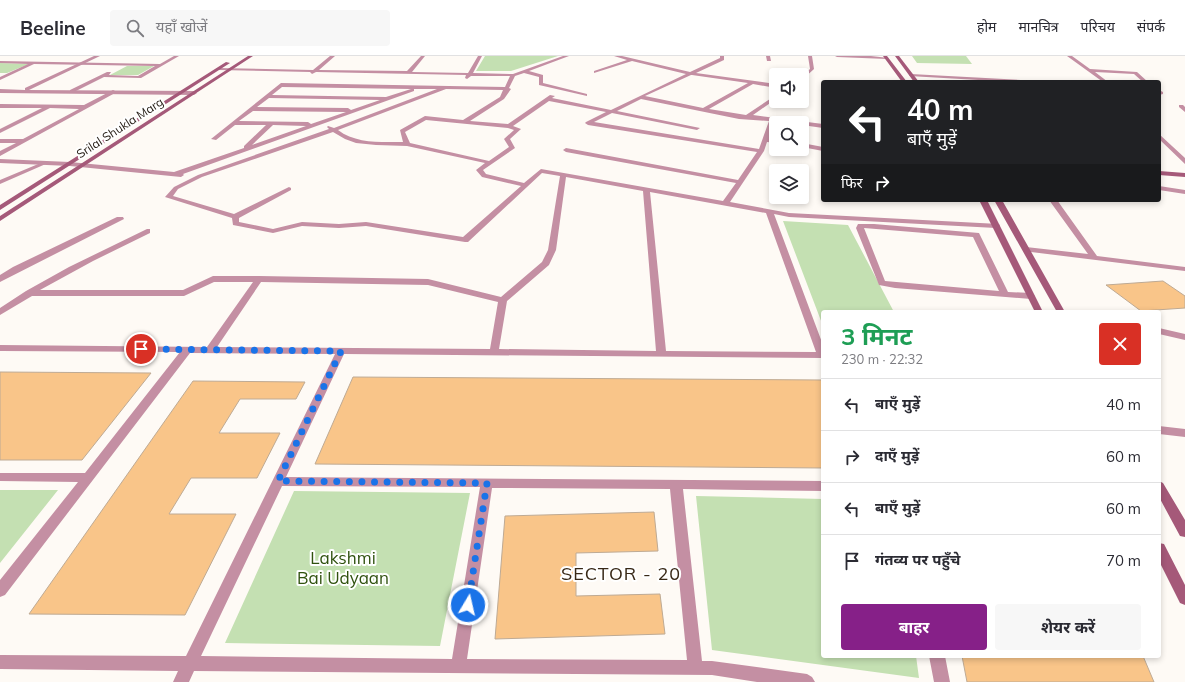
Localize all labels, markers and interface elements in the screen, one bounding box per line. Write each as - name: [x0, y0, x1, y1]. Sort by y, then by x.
- search box: [110, 10, 390, 46]
- text: Beeline: [20, 16, 86, 40]
- icon: search: [124, 17, 146, 39]
- text: यहाँ खोजें: [156, 17, 208, 36]
- text: होम: [977, 18, 996, 36]
- text: मानचित्र: [1018, 18, 1059, 36]
- text: परिचय: [1081, 18, 1115, 36]
- text: संपर्क: [1137, 18, 1165, 36]
- map controls: [769, 68, 809, 204]
- button: sound: [769, 68, 809, 108]
- text: 40 m: [907, 92, 973, 127]
- street label: Srilal Shukla Marg: [73, 94, 166, 161]
- icon: left: [841, 96, 893, 148]
- button: search: [769, 116, 809, 156]
- text: बाएँ मुड़ें: [907, 127, 957, 150]
- button: layers: [769, 164, 809, 204]
- icon: right: [871, 172, 893, 194]
- text: फिर: [841, 173, 863, 192]
- text: 3 मिनट: [841, 321, 912, 351]
- button: close: [1099, 323, 1141, 365]
- pin: [124, 332, 158, 366]
- icon: arrive: [130, 338, 152, 360]
- text: 230 m · 22:32: [841, 351, 923, 367]
- icon: left: [841, 394, 863, 416]
- text: बाएँ मुड़ें: [875, 394, 920, 413]
- text: 40 m: [1106, 395, 1141, 414]
- icon: right: [841, 446, 863, 468]
- text: दाएँ मुड़ें: [875, 446, 919, 465]
- text: 60 m: [1106, 447, 1141, 466]
- icon: left: [841, 498, 863, 520]
- text: बाएँ मुड़ें: [875, 498, 920, 517]
- text: 60 m: [1106, 499, 1141, 518]
- park label: Lakshmi Bai Udyaan: [297, 547, 389, 589]
- icon: arrive: [841, 550, 863, 572]
- text: गंतव्य पर पहुँचे: [875, 550, 960, 569]
- text: 70 m: [1106, 551, 1141, 570]
- district label: SECTOR - 20: [561, 562, 681, 585]
- position arrow: [447, 584, 489, 626]
- button: बाहर: [841, 604, 987, 650]
- button: शेयर करें: [995, 604, 1141, 650]

